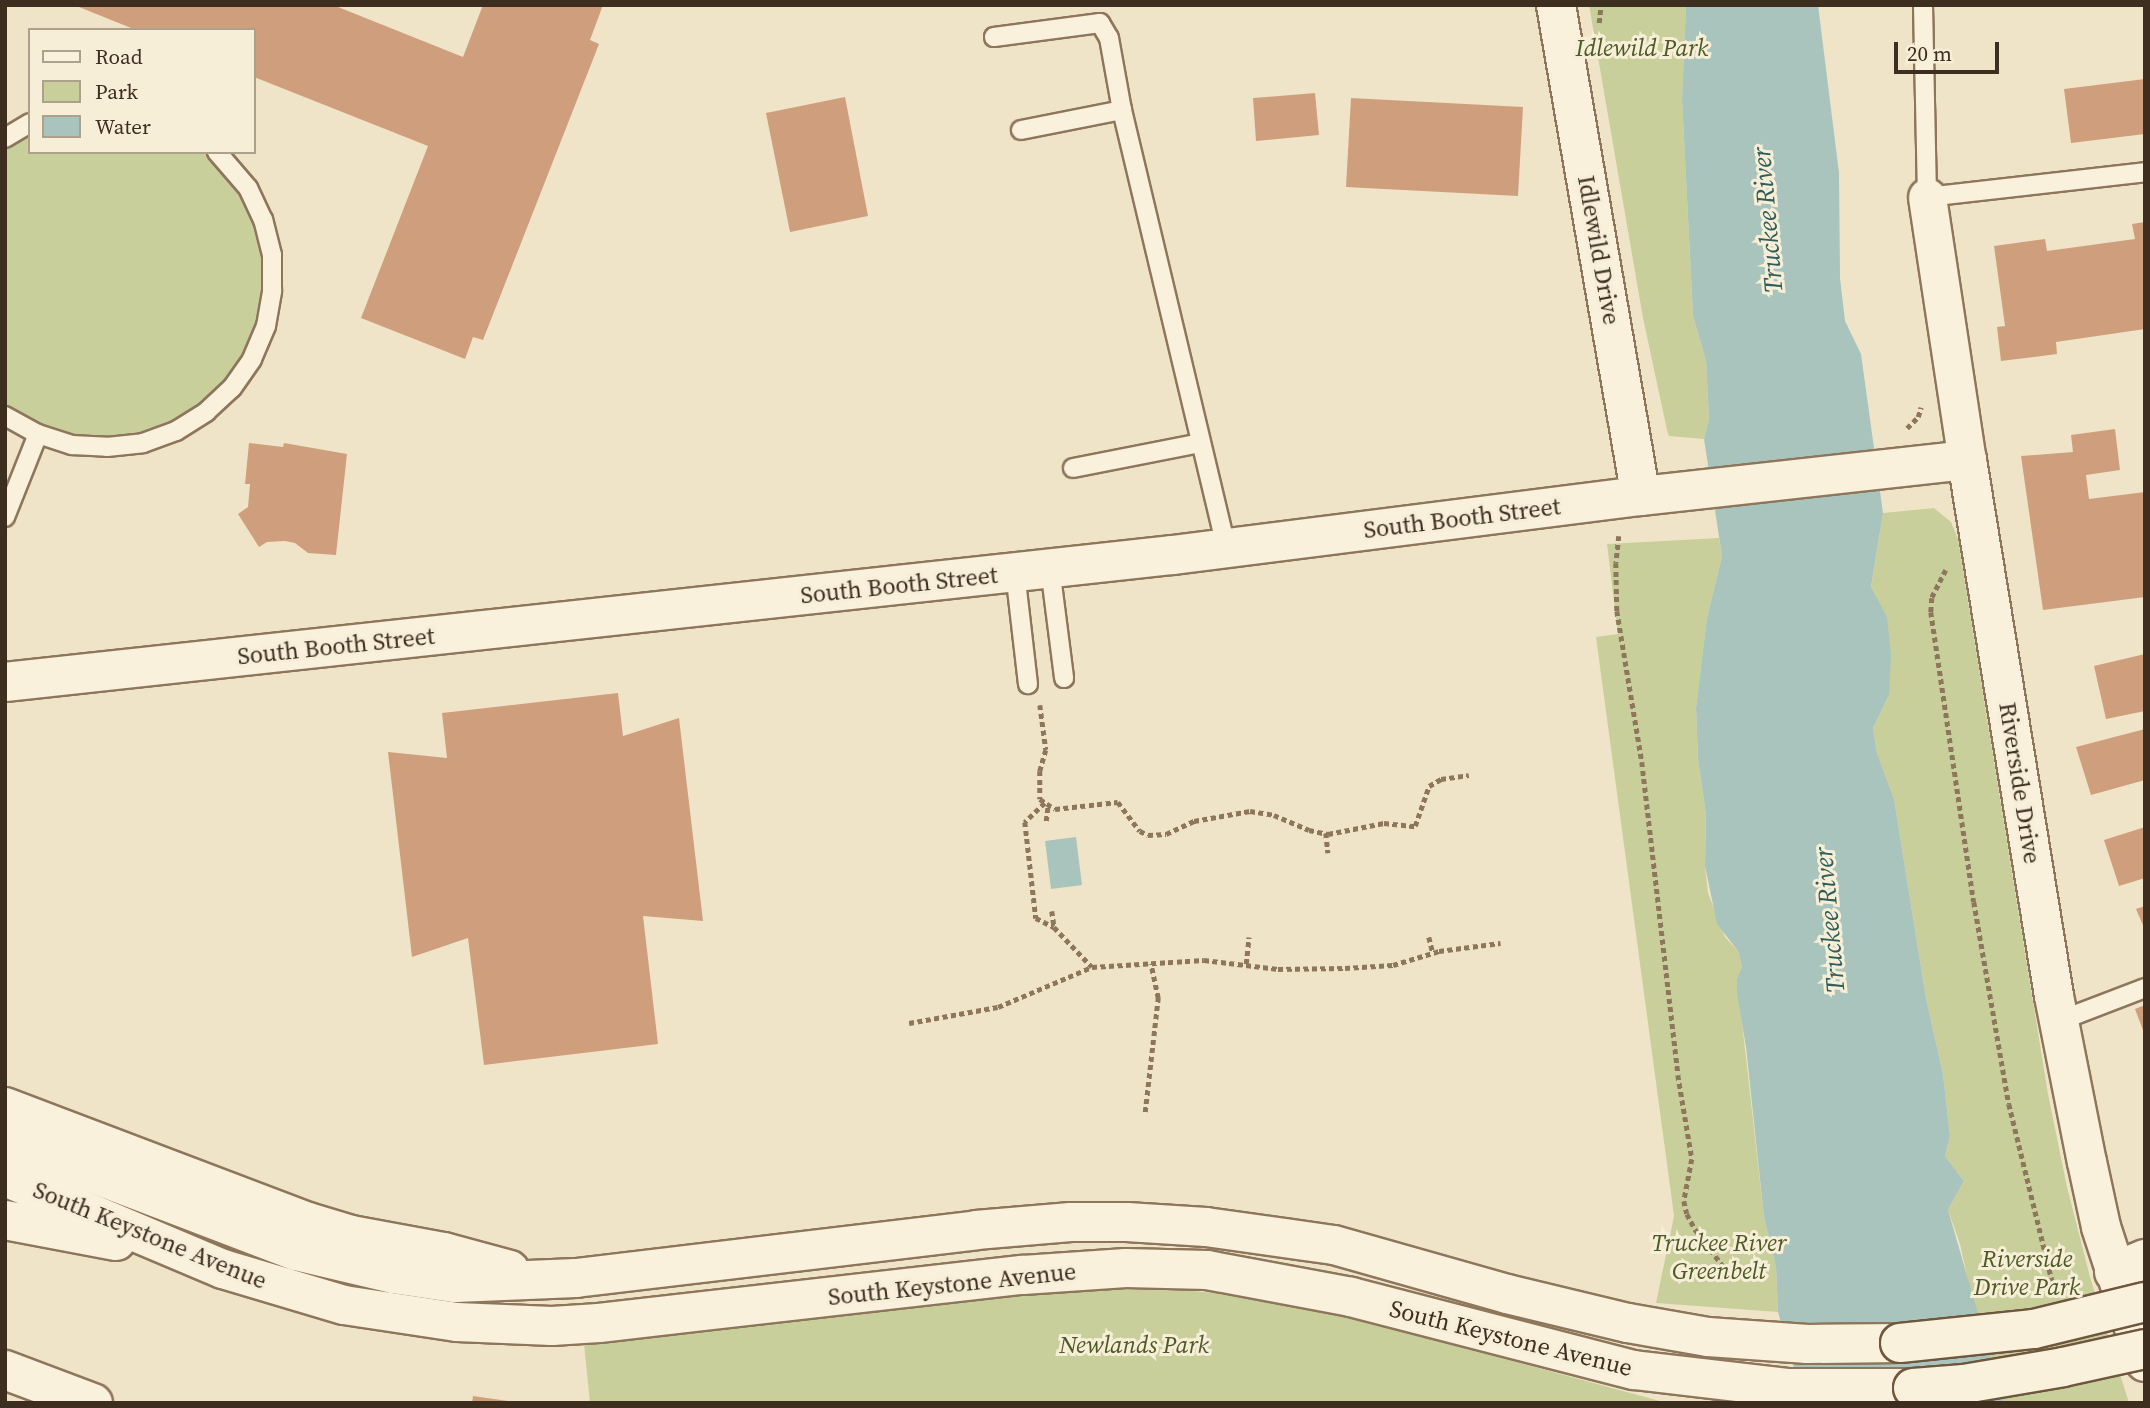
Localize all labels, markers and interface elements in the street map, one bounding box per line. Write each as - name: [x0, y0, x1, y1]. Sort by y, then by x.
- legend: [28, 28, 256, 154]
- scale bar: [1898, 28, 2003, 72]
- park label: Idlewild Park: [1576, 34, 1708, 62]
- text: 20 m: [1907, 39, 1952, 68]
- text: Road: [95, 42, 143, 71]
- text: Park: [95, 77, 138, 106]
- text: Water: [95, 112, 151, 141]
- water label: Truckee River: [1746, 146, 1790, 294]
- street label: Idlewild Drive: [1572, 173, 1626, 327]
- street label: South Booth Street: [1362, 492, 1562, 544]
- street label: South Booth Street: [799, 560, 999, 610]
- street label: South Booth Street: [236, 621, 436, 671]
- street label: Riverside Drive: [1993, 700, 2047, 866]
- water label: Truckee River: [1808, 846, 1852, 994]
- street label: South Keystone Avenue: [29, 1175, 271, 1295]
- park label: Truckee River Greenbelt: [1652, 1229, 1786, 1285]
- park label: Riverside Drive Park: [1974, 1245, 2080, 1301]
- street label: South Keystone Avenue: [827, 1257, 1077, 1311]
- street label: South Keystone Avenue: [1387, 1294, 1635, 1382]
- park label: Newlands Park: [1059, 1331, 1209, 1359]

